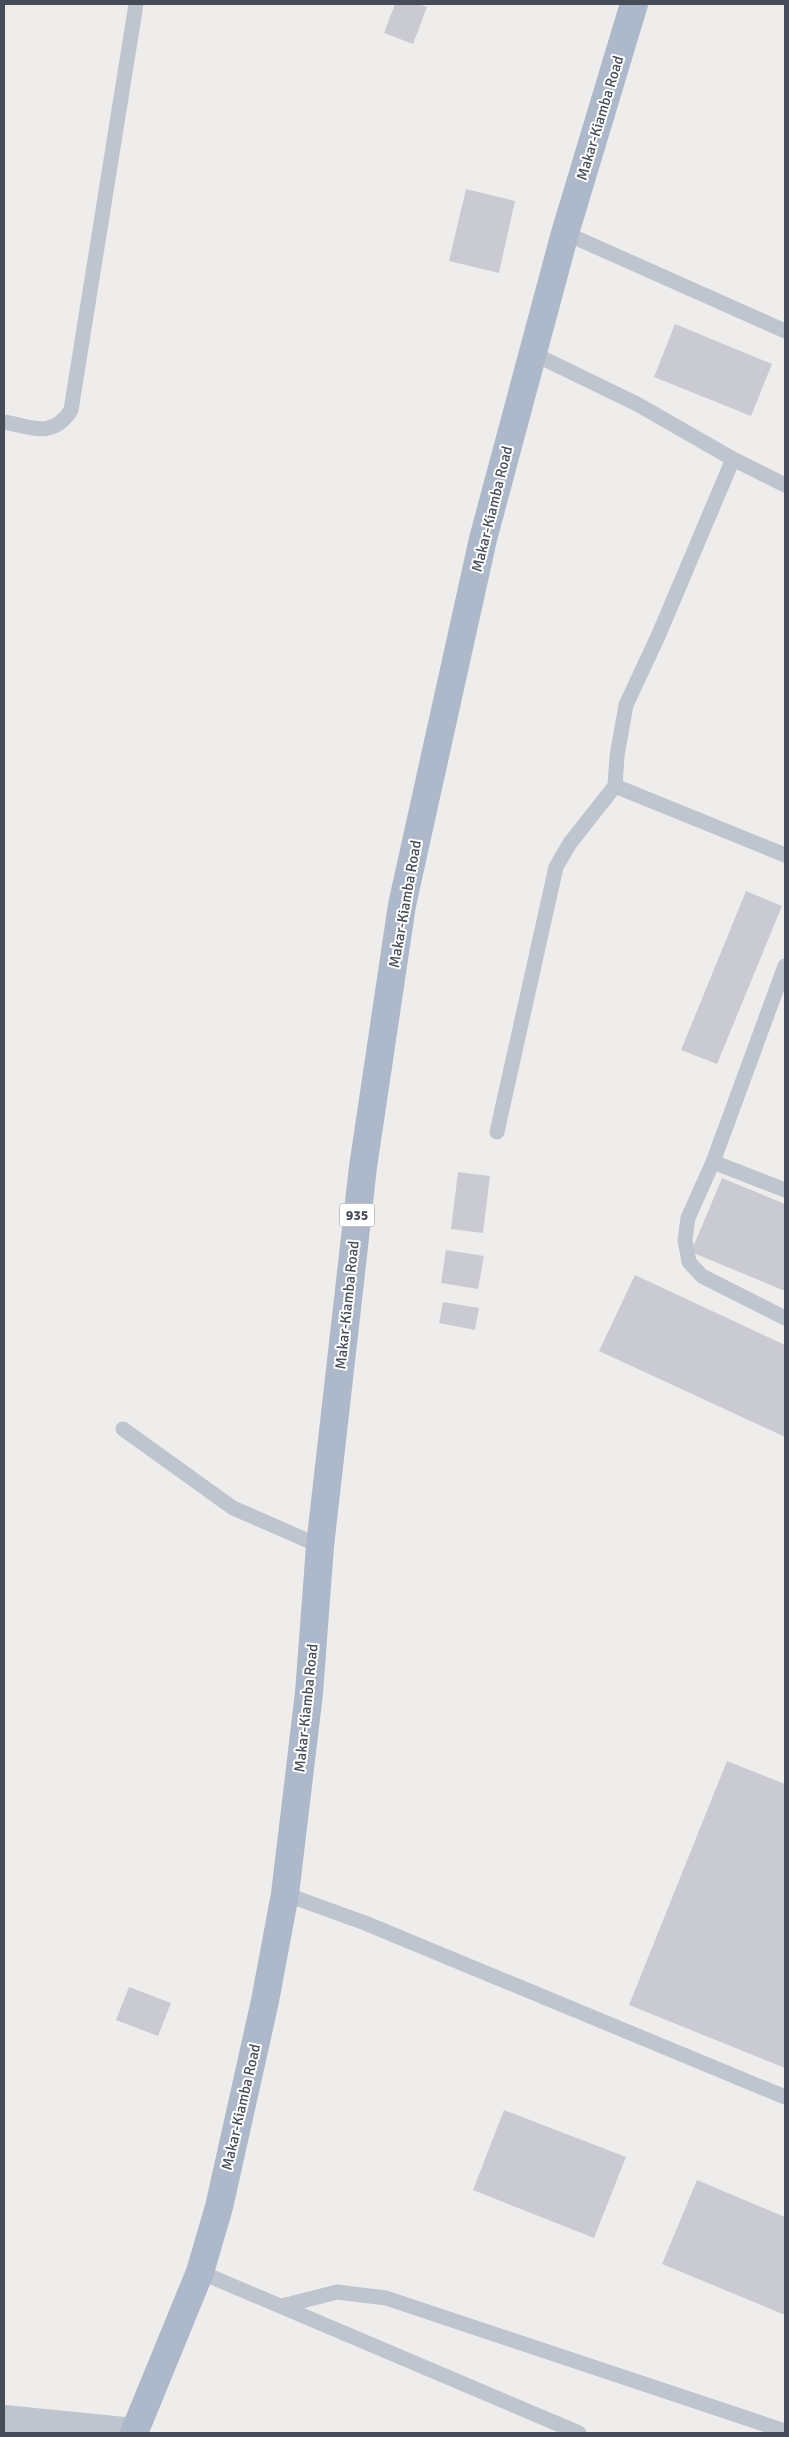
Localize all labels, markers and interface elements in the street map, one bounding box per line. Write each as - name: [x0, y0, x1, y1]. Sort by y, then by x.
- street label: Makar-Kiamba Road: [573, 54, 627, 182]
- street label: Makar-Kiamba Road: [468, 444, 516, 574]
- street label: Makar-Kiamba Road: [385, 839, 425, 969]
- road number: 935: [340, 1204, 374, 1226]
- street label: Makar-Kiamba Road: [331, 1240, 363, 1370]
- street label: Makar-Kiamba Road: [290, 1643, 322, 1773]
- street label: Makar-Kiamba Road: [218, 2042, 264, 2172]

